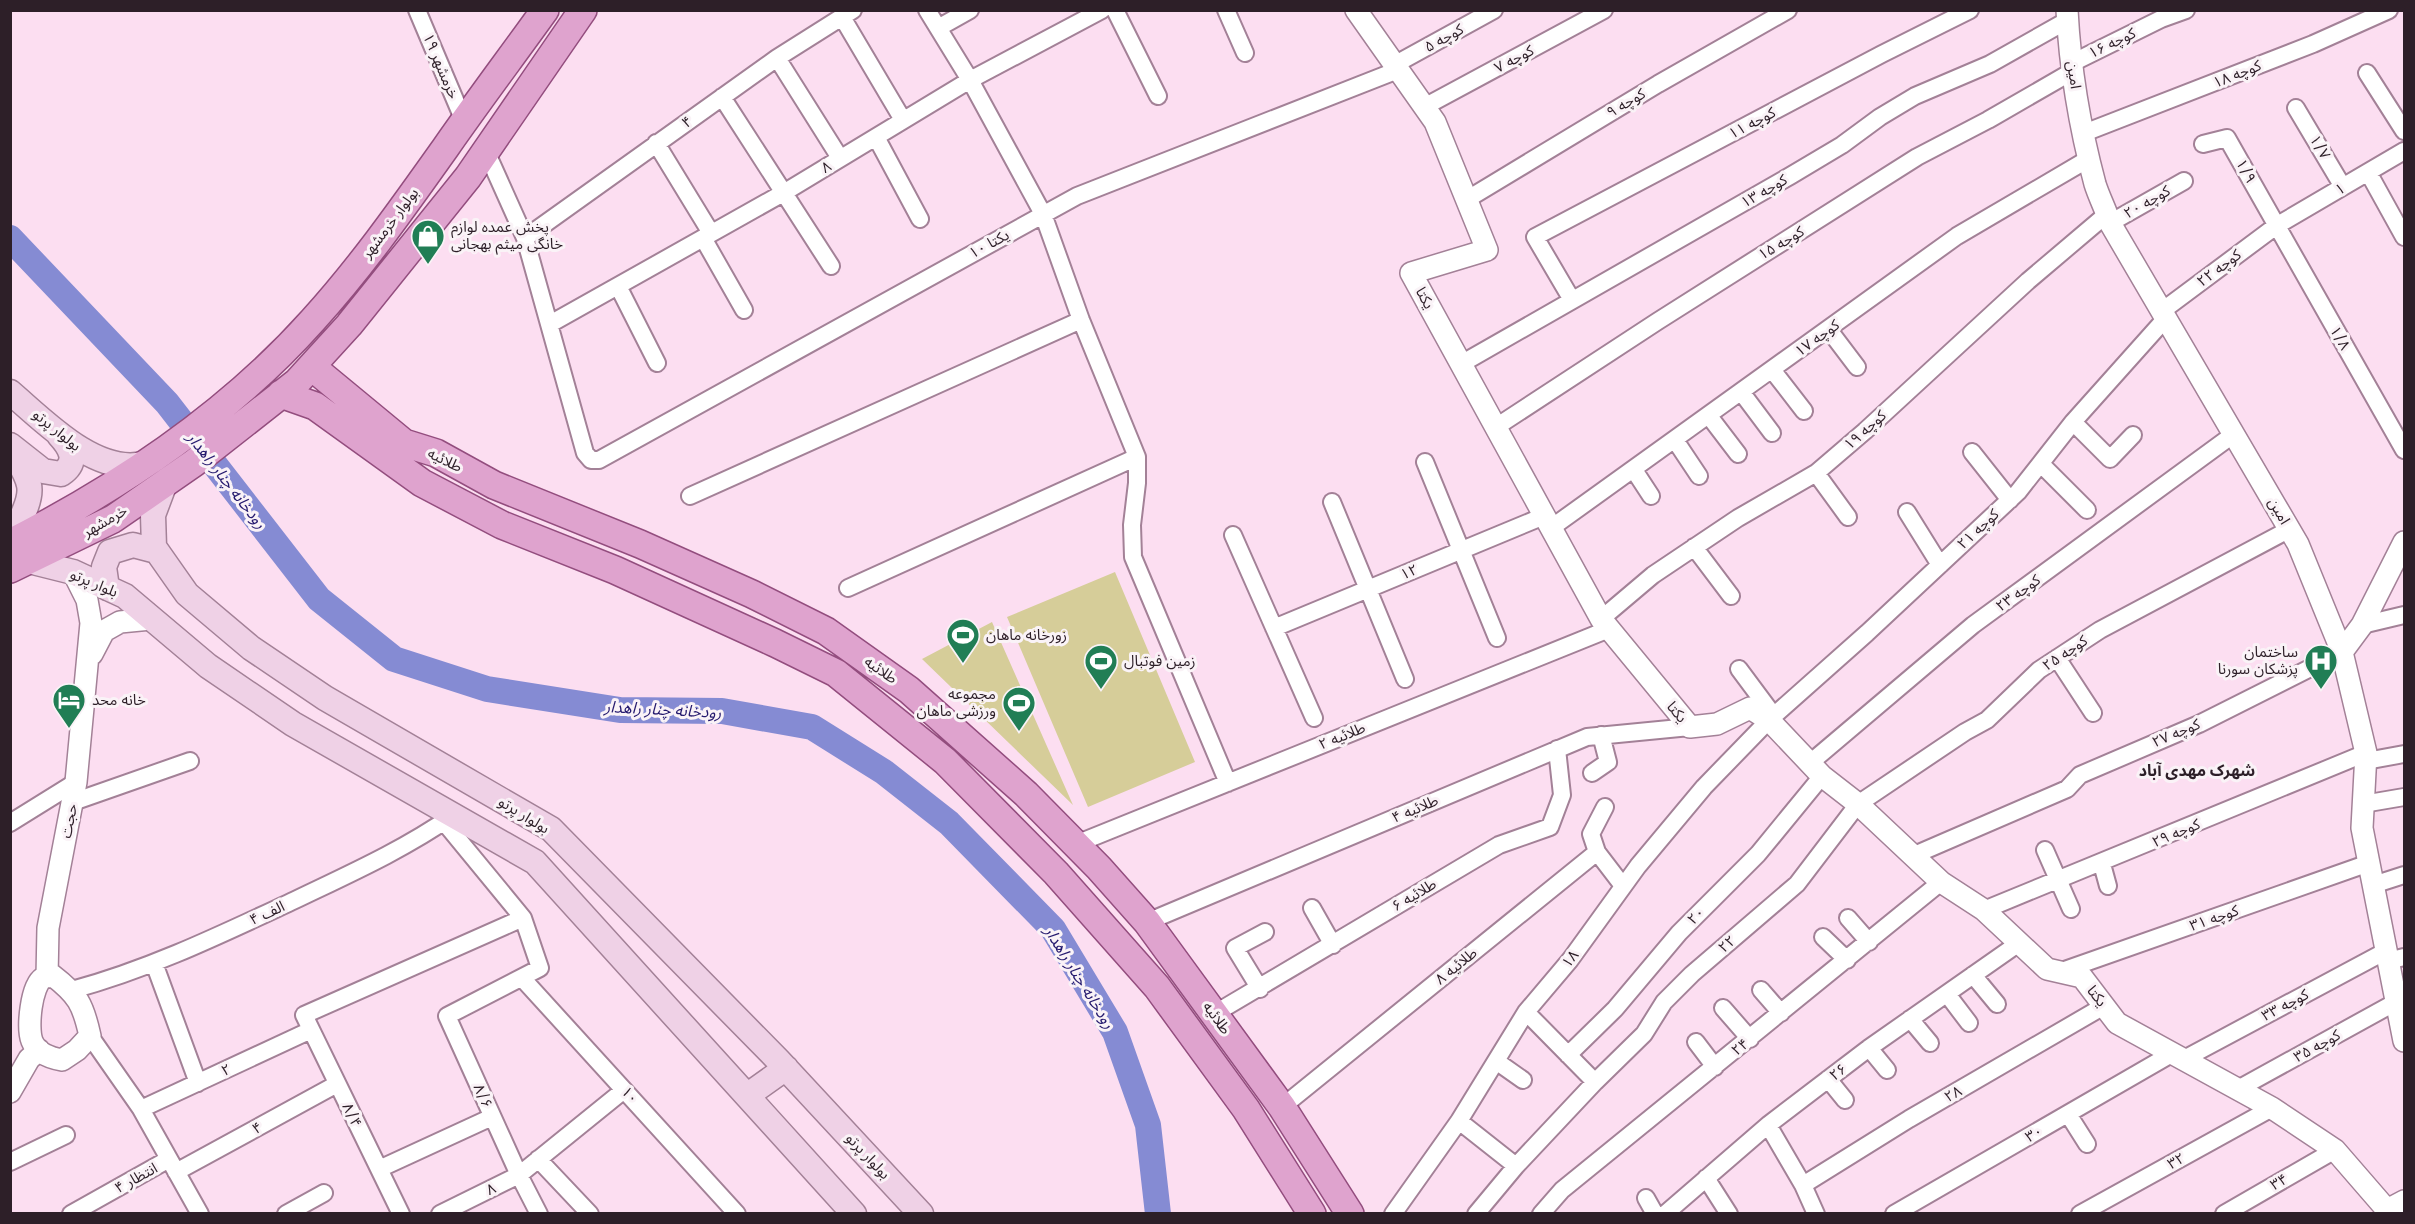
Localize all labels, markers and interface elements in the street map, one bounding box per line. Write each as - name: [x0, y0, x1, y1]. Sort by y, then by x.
- street label: کوچه ۵: [1421, 20, 1468, 57]
- street label: کوچه ۱۶: [2085, 23, 2140, 63]
- street label: ۱۹ خرمشهر: [419, 30, 463, 102]
- street label: کوچه ۷: [1491, 41, 1538, 78]
- street label: کوچه ۱۸: [2210, 56, 2265, 93]
- street label: امین: [2063, 60, 2085, 90]
- street label: کوچه ۹: [1603, 84, 1650, 122]
- street label: کوچه ۱۱: [1725, 103, 1780, 144]
- street label: ۴: [678, 112, 696, 132]
- street label: ۱/۷: [2306, 132, 2334, 163]
- street label: ۱/۹: [2232, 156, 2260, 186]
- street label: ۸: [818, 157, 835, 177]
- street label: کوچه ۱۳: [1738, 170, 1792, 212]
- street label: ۱: [2332, 179, 2348, 199]
- street label: کوچه ۲۰: [2121, 181, 2175, 223]
- street label: بولوار خرمشهر: [357, 184, 422, 263]
- shop icon: پخش عمده لوازم خانگی میثم بهجانی: [410, 218, 446, 265]
- place label: پخش عمده لوازم خانگی میثم بهجانی: [451, 218, 563, 255]
- street label: کوچه ۱۵: [1755, 222, 1809, 265]
- street label: ۱۰ یکتا: [966, 226, 1012, 262]
- street label: کوچه ۲۲: [2193, 245, 2246, 291]
- street label: یکتا: [1412, 284, 1438, 312]
- street label: کوچه ۱۷: [1791, 315, 1844, 361]
- street label: ۱/۸: [2326, 323, 2354, 354]
- street label: بولوار پرتو: [29, 405, 85, 456]
- street label: کوچه ۱۹: [1840, 406, 1891, 454]
- water label: رودخانه چنار راهدار: [181, 427, 270, 533]
- street label: طلائیه: [425, 444, 465, 476]
- street label: امین: [2264, 494, 2294, 528]
- street label: خرمشهر: [79, 501, 131, 541]
- street label: کوچه ۲۱: [1953, 505, 2004, 554]
- street label: ۱۲: [1398, 560, 1420, 584]
- street label: بلوار پرتو: [67, 565, 121, 602]
- street label: کوچه ۲۳: [1992, 570, 2045, 616]
- sports icon: زورخانه ماهان: [945, 617, 981, 664]
- place label: زورخانه ماهان: [986, 626, 1067, 644]
- street label: کوچه ۲۵: [2039, 631, 2092, 675]
- sports icon: زمین فوتبال: [1083, 643, 1119, 690]
- place label: ساختمان پزشکان سورنا: [2218, 643, 2298, 679]
- hospital icon: ساختمان پزشکان سورنا: [2303, 643, 2339, 690]
- street label: طلائیه: [861, 652, 901, 688]
- place label: زمین فوتبال: [1124, 652, 1196, 670]
- hotel icon: خانه محد: [51, 682, 87, 729]
- place label: مجموعه ورزشی ماهان: [916, 685, 996, 720]
- sports icon: مجموعه ورزشی ماهان: [1001, 685, 1037, 732]
- place label: خانه محد: [92, 691, 146, 709]
- water label: رودخانه چنار راهدار: [602, 697, 722, 723]
- street label: یکتا: [1663, 698, 1691, 726]
- street label: کوچه ۲۷: [2149, 715, 2204, 752]
- street label: طلائیه ۲: [1316, 719, 1368, 753]
- district label: شهرک مهدی آباد: [2139, 761, 2255, 780]
- street label: طلائیه ۴: [1389, 791, 1441, 827]
- street label: بولوار پرتو: [495, 792, 553, 839]
- street label: حجت: [57, 802, 81, 840]
- street label: کوچه ۲۹: [2149, 815, 2204, 852]
- street label: طلائیه ۶: [1389, 875, 1439, 915]
- street label: ۴ الف: [247, 897, 287, 929]
- street label: کوچه ۳۱: [2187, 901, 2242, 936]
- street label: ۲۰: [1684, 904, 1708, 928]
- water label: رودخانه چنار راهدار: [1039, 921, 1119, 1033]
- street label: ۲۲: [1715, 932, 1739, 956]
- street label: طلائیه ۸: [1431, 944, 1481, 988]
- street label: ۱۸: [1558, 946, 1583, 971]
- street label: یکتا: [2083, 982, 2111, 1010]
- street label: کوچه ۳۳: [2258, 985, 2313, 1026]
- street label: طلائیه: [1199, 998, 1235, 1038]
- street label: کوچه ۳۵: [2291, 1025, 2345, 1067]
- street label: ۲۴: [1728, 1035, 1752, 1059]
- street label: ۲: [218, 1060, 234, 1080]
- street label: ۲۶: [1826, 1060, 1850, 1084]
- street label: ۸/۶: [470, 1081, 496, 1111]
- street label: ۲۸: [1941, 1082, 1965, 1106]
- street label: ۱۰: [618, 1083, 642, 1107]
- street label: ۸/۴: [338, 1100, 366, 1130]
- street label: ۴: [249, 1118, 265, 1138]
- street label: ۳۰: [2022, 1122, 2046, 1146]
- street label: بولوار پرتو: [841, 1129, 894, 1184]
- street label: ۳۲: [2164, 1149, 2188, 1173]
- street label: انتظار ۴: [111, 1159, 161, 1197]
- street label: ۳۴: [2267, 1170, 2291, 1194]
- street label: ۸: [483, 1179, 499, 1199]

